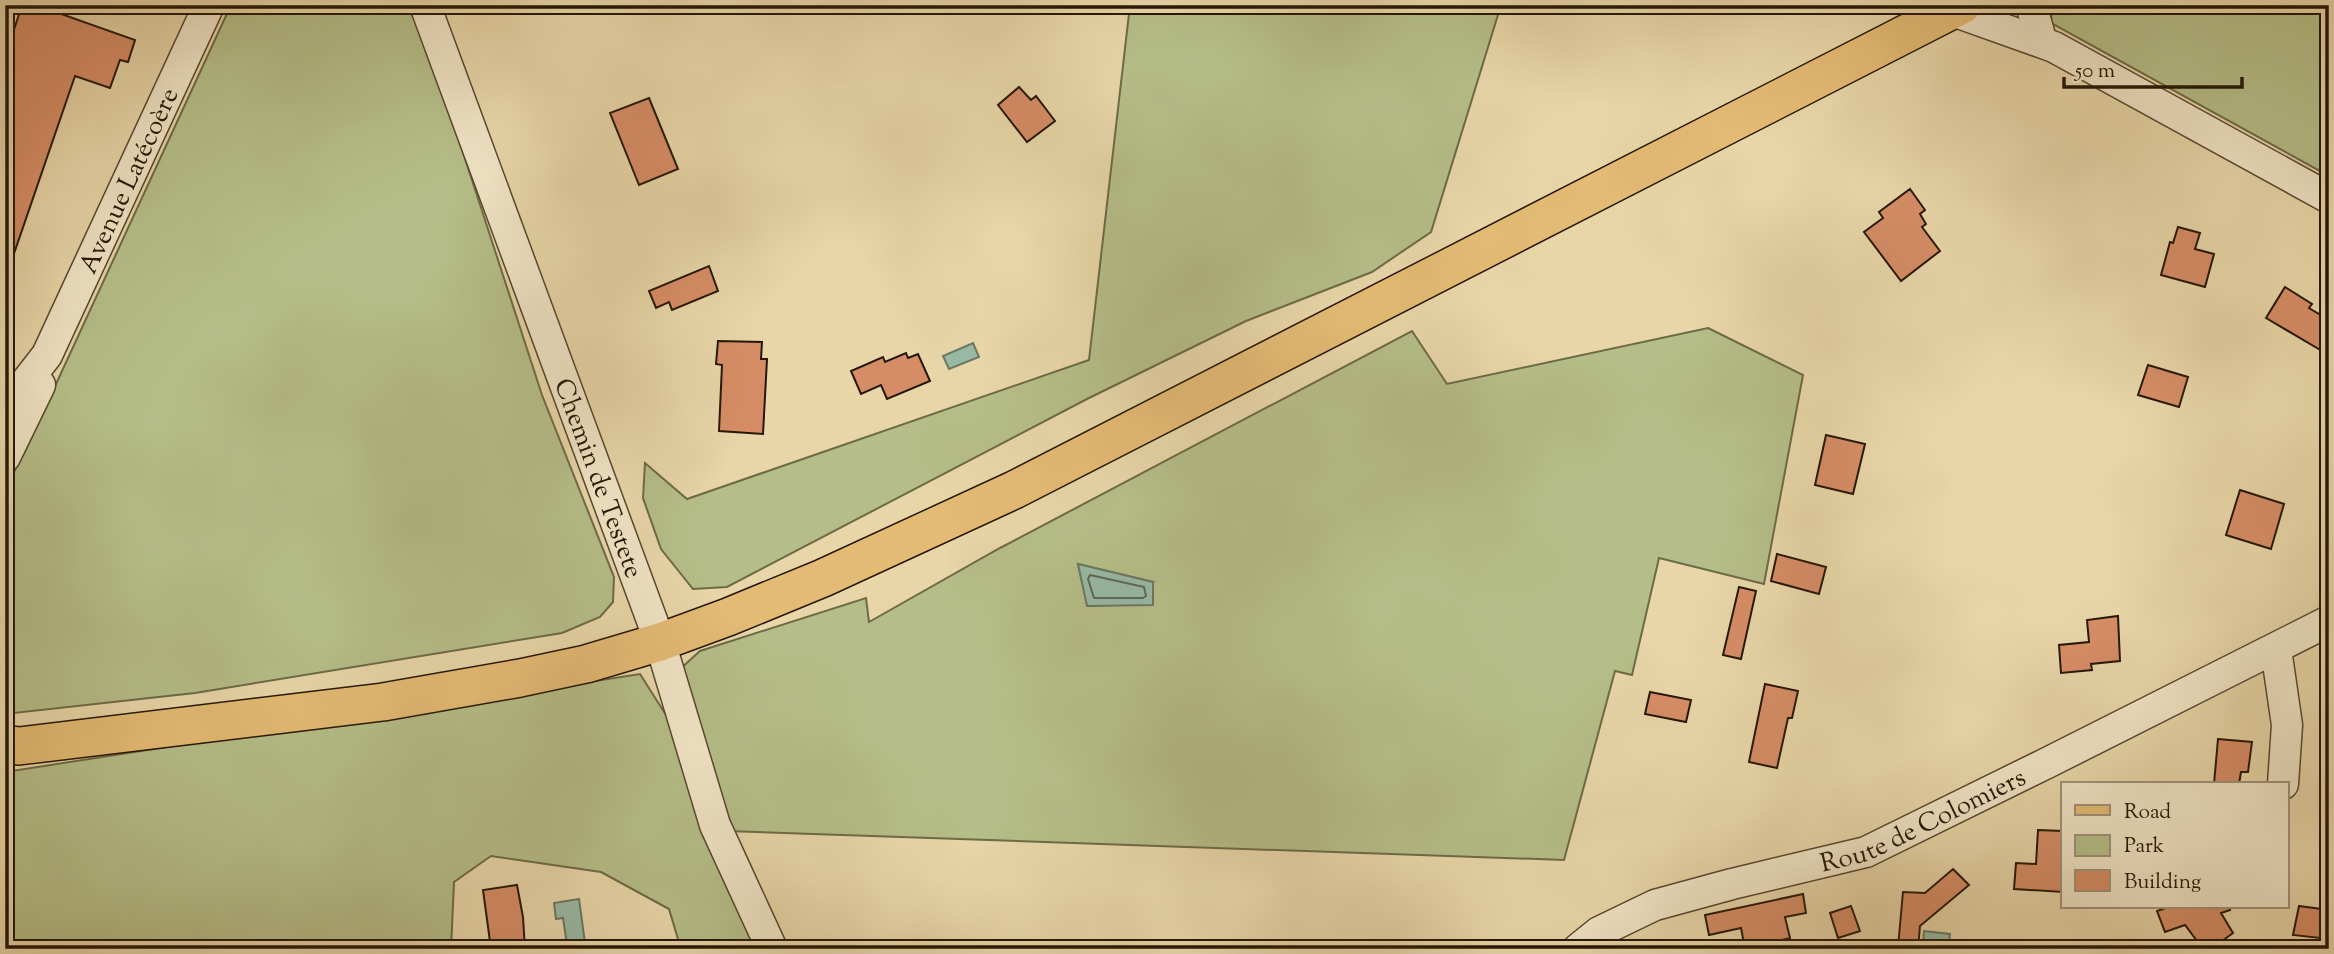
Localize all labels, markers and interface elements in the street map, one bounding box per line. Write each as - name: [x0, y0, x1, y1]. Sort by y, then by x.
- scale bar: [2064, 46, 2243, 90]
- text: 50 m: [2074, 57, 2115, 87]
- street label: Avenue Latécoère: [71, 82, 189, 280]
- street label: Chemin de Testete: [543, 374, 651, 584]
- street label: Route de Colomiers: [1817, 760, 2033, 883]
- legend: [2061, 782, 2288, 908]
- text: Road: [2124, 798, 2171, 828]
- text: Park: [2124, 832, 2165, 862]
- text: Building: [2124, 868, 2201, 898]

